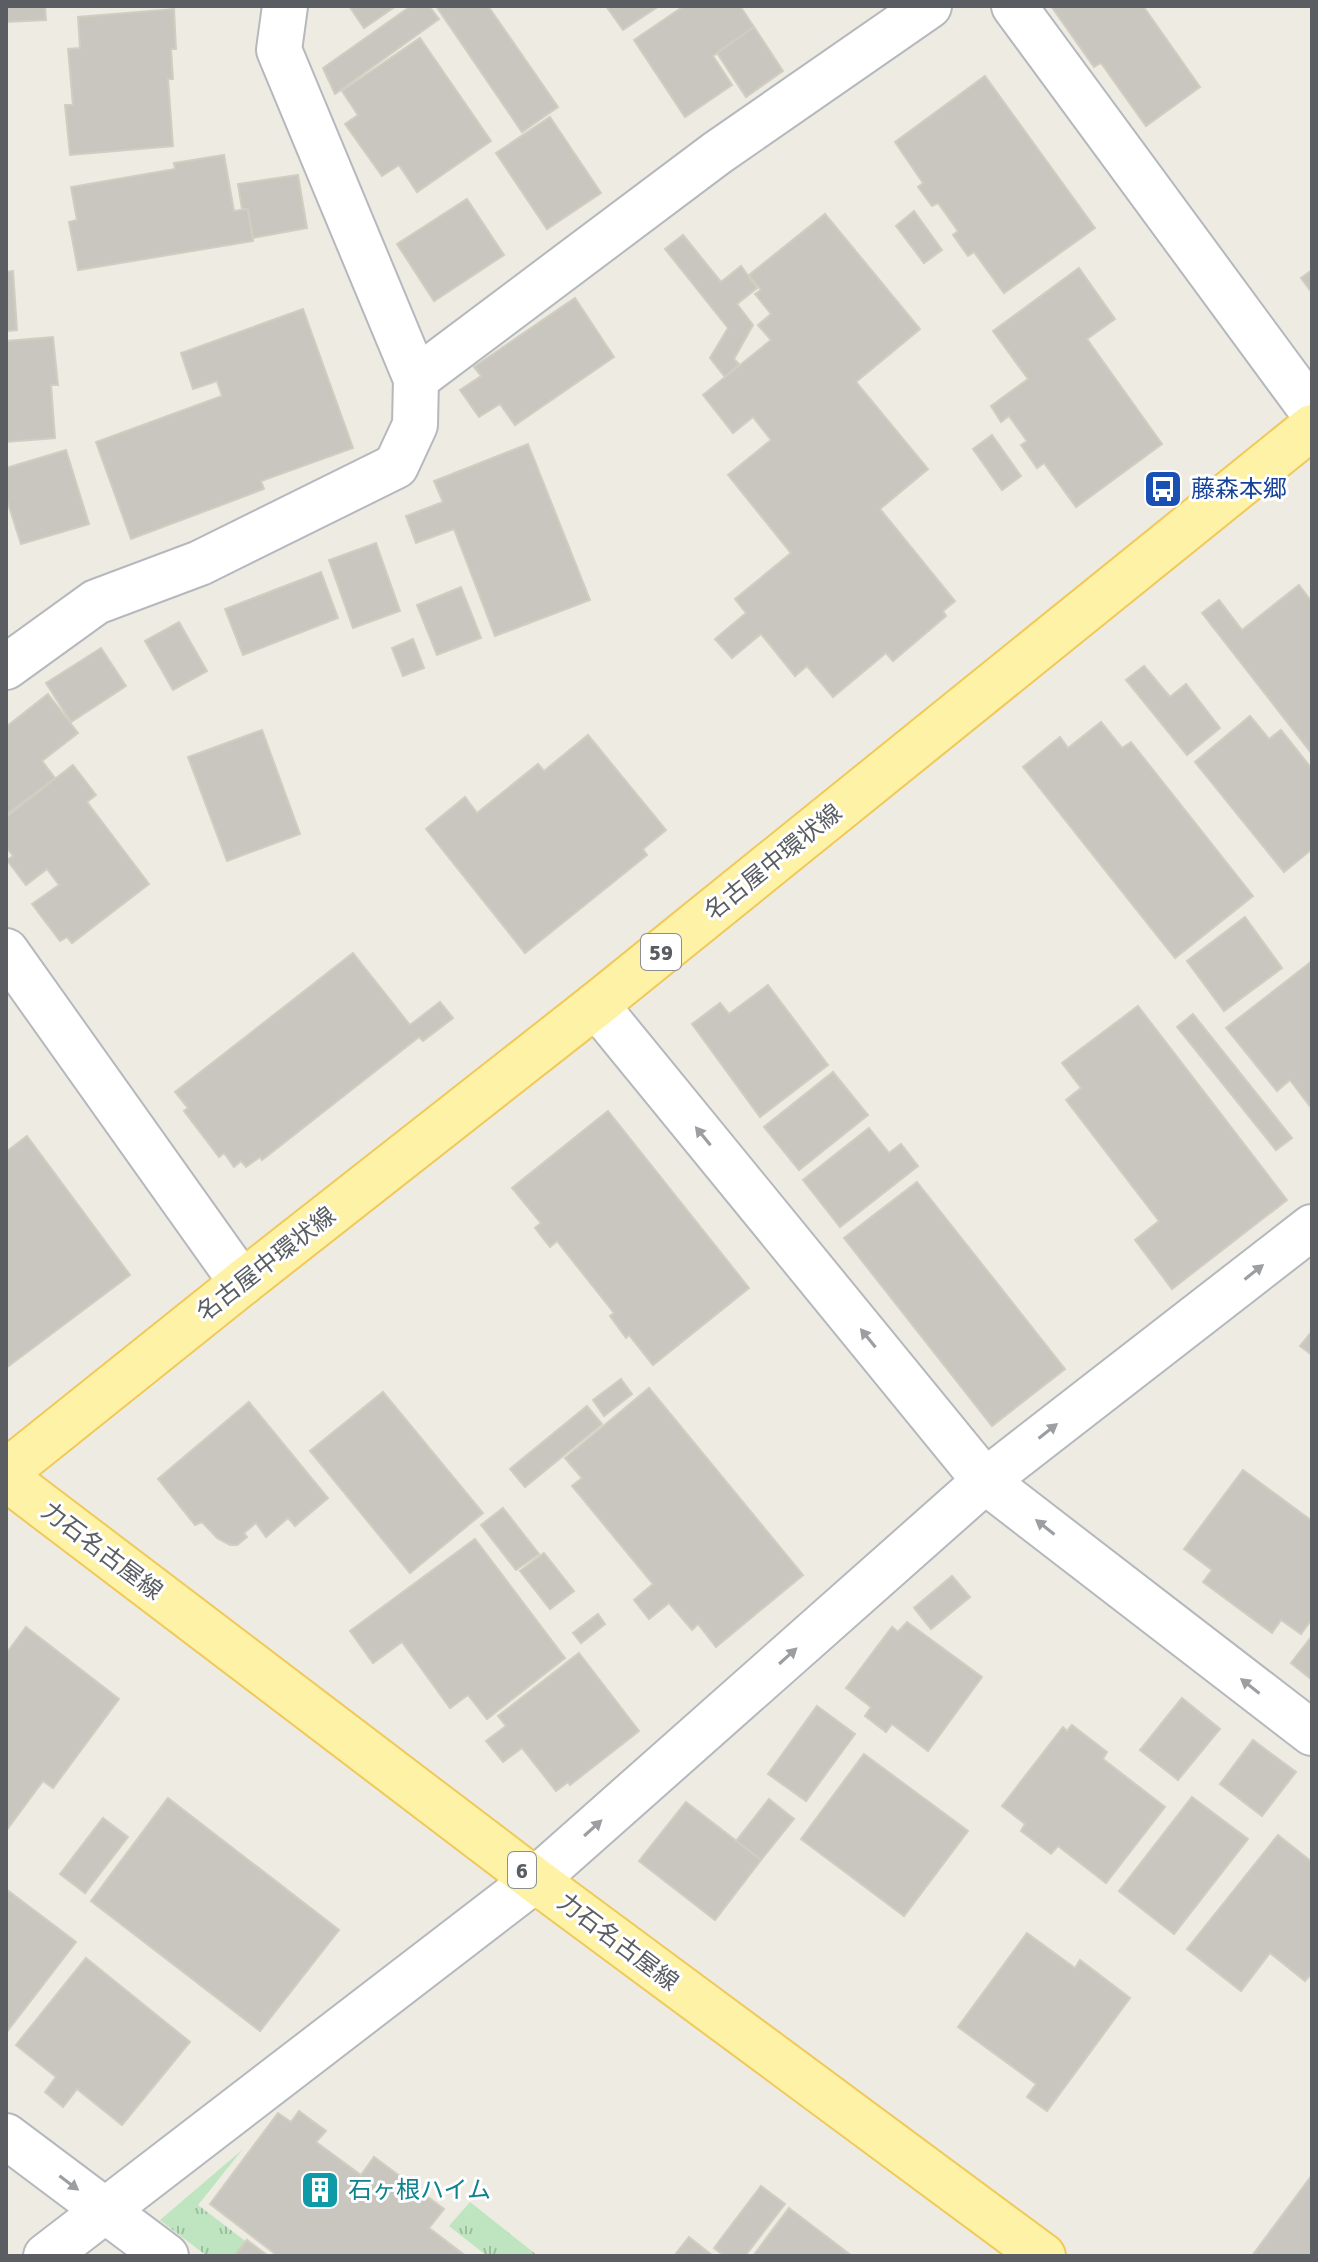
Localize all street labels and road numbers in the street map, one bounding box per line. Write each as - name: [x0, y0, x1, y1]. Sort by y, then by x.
- street label: 名古屋中環状線: [698, 797, 848, 927]
- road number: 59: [641, 934, 681, 970]
- street label: 名古屋中環状線: [191, 1200, 341, 1328]
- street label: 力石名古屋線: [35, 1496, 169, 1606]
- road number: 6: [508, 1852, 536, 1888]
- street label: 力石名古屋線: [551, 1887, 685, 1997]

